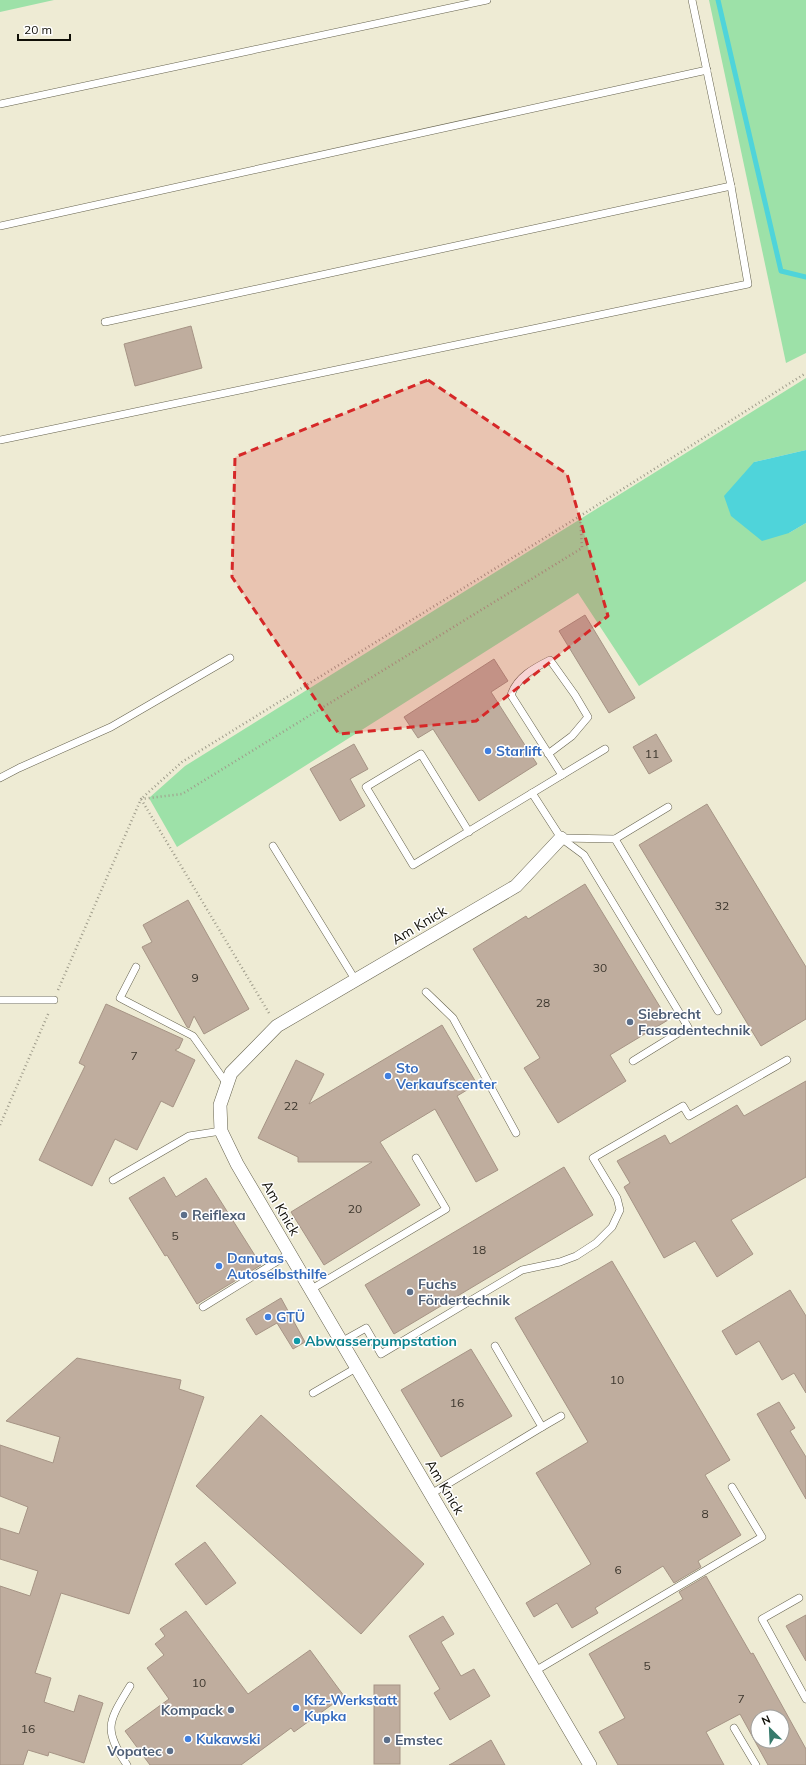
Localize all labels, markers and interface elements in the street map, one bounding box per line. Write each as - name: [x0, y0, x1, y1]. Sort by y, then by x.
- scale bar: [18, 16, 70, 42]
- text: 20 m: [24, 22, 52, 37]
- place label: Starlift: [496, 742, 543, 760]
- marker: Starlift: [483, 746, 493, 756]
- house number: 11: [645, 746, 659, 761]
- house number: 32: [715, 898, 729, 913]
- street label: Am Knick: [388, 901, 450, 948]
- house number: 30: [593, 960, 607, 975]
- house number: 9: [191, 970, 199, 985]
- house number: 28: [536, 995, 550, 1010]
- place label: Siebrecht Fassadentechnik: [638, 1005, 750, 1039]
- marker: Siebrecht Fassadentechnik: [625, 1017, 635, 1027]
- house number: 7: [130, 1048, 138, 1063]
- place label: Sto Verkaufscenter: [395, 1059, 497, 1093]
- marker: Sto Verkaufscenter: [383, 1071, 393, 1081]
- house number: 22: [284, 1098, 298, 1113]
- street label: Am Knick: [258, 1177, 304, 1240]
- house number: 20: [348, 1201, 362, 1216]
- place label: Reiflexa: [192, 1206, 246, 1224]
- marker: Reiflexa: [179, 1210, 189, 1220]
- house number: 5: [171, 1228, 179, 1243]
- house number: 18: [472, 1242, 486, 1257]
- place label: Danutas Autoselbsthilfe: [227, 1249, 327, 1283]
- marker: Danutas Autoselbsthilfe: [214, 1261, 224, 1271]
- place label: Fuchs Fördertechnik: [418, 1275, 510, 1309]
- marker: Fuchs Fördertechnik: [405, 1287, 415, 1297]
- place label: GTÜ: [276, 1308, 305, 1326]
- marker: GTÜ: [263, 1312, 273, 1322]
- place label: Abwasserpumpstation: [305, 1332, 457, 1350]
- marker: Abwasserpumpstation: [292, 1336, 302, 1346]
- house number: 10: [610, 1372, 624, 1387]
- house number: 16: [450, 1395, 464, 1410]
- street label: Am Knick: [422, 1456, 469, 1518]
- house number: 8: [701, 1506, 709, 1521]
- house number: 6: [614, 1562, 622, 1577]
- house number: 5: [643, 1658, 651, 1673]
- house number: 10: [192, 1675, 206, 1690]
- place label: Kfz-Werkstatt Kupka: [304, 1691, 398, 1725]
- house number: 7: [737, 1691, 745, 1706]
- place label: Kompack: [161, 1701, 223, 1719]
- marker: Kfz-Werkstatt Kupka: [291, 1703, 301, 1713]
- marker: Kompack: [226, 1705, 236, 1715]
- north arrow: [750, 1709, 790, 1749]
- text: N: [759, 1712, 773, 1728]
- house number: 16: [21, 1721, 35, 1736]
- place label: Kukawski: [196, 1730, 260, 1748]
- place label: Emstec: [395, 1731, 443, 1749]
- marker: Kukawski: [183, 1734, 193, 1744]
- marker: Emstec: [382, 1735, 392, 1745]
- place label: Vopatec: [106, 1742, 162, 1760]
- marker: Vopatec: [165, 1746, 175, 1756]

